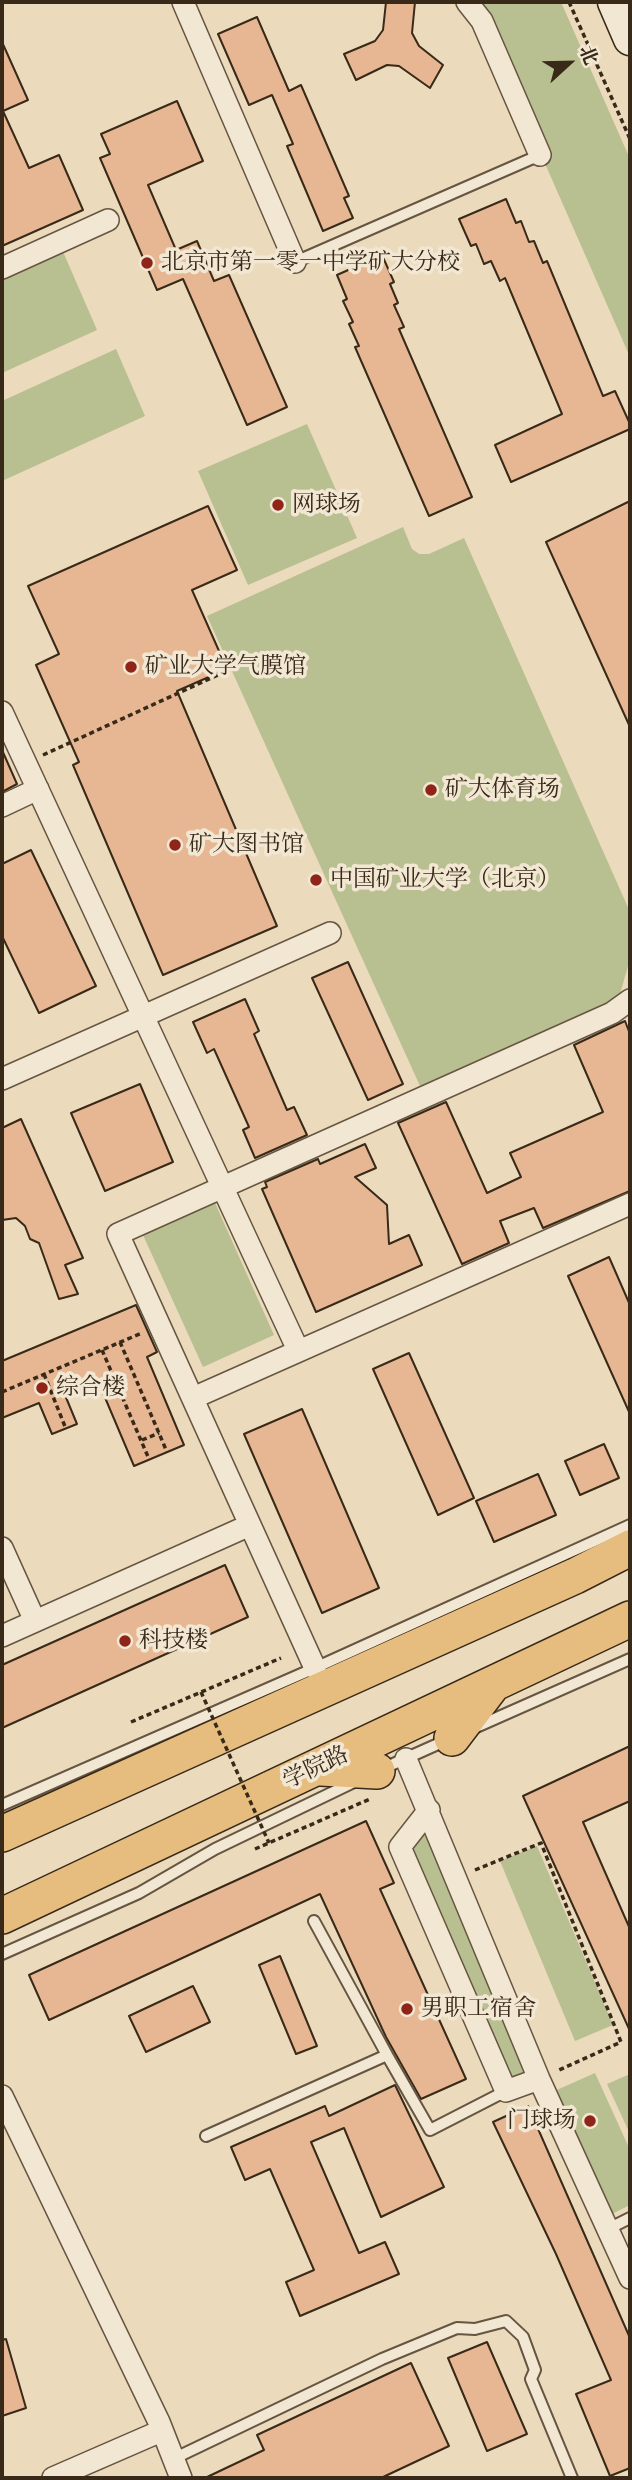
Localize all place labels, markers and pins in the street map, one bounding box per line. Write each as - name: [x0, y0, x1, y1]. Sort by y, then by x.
- place label: 北京市第一零一中学矿大分校: [161, 249, 460, 277]
- marker: 北京市第一零一中学矿大分校: [139, 255, 155, 271]
- place label: 网球场: [292, 491, 361, 519]
- marker: 网球场: [270, 497, 286, 513]
- place label: 矿业大学气膜馆: [145, 653, 306, 681]
- marker: 矿业大学气膜馆: [123, 659, 139, 675]
- place label: 矿大体育场: [445, 776, 560, 804]
- marker: 矿大体育场: [423, 782, 439, 798]
- place label: 矿大图书馆: [189, 831, 304, 859]
- marker: 矿大图书馆: [167, 837, 183, 853]
- place label: 中国矿业大学（北京）: [330, 866, 560, 894]
- marker: 中国矿业大学（北京）: [308, 872, 324, 888]
- place label: 综合楼: [56, 1374, 125, 1402]
- marker: 综合楼: [34, 1380, 50, 1396]
- place label: 科技楼: [139, 1627, 208, 1655]
- marker: 科技楼: [117, 1633, 133, 1649]
- place label: 男职工宿舍: [421, 1995, 536, 2023]
- marker: 男职工宿舍: [399, 2001, 415, 2017]
- place label: 门球场: [507, 2107, 576, 2135]
- marker: 门球场: [582, 2113, 598, 2129]

